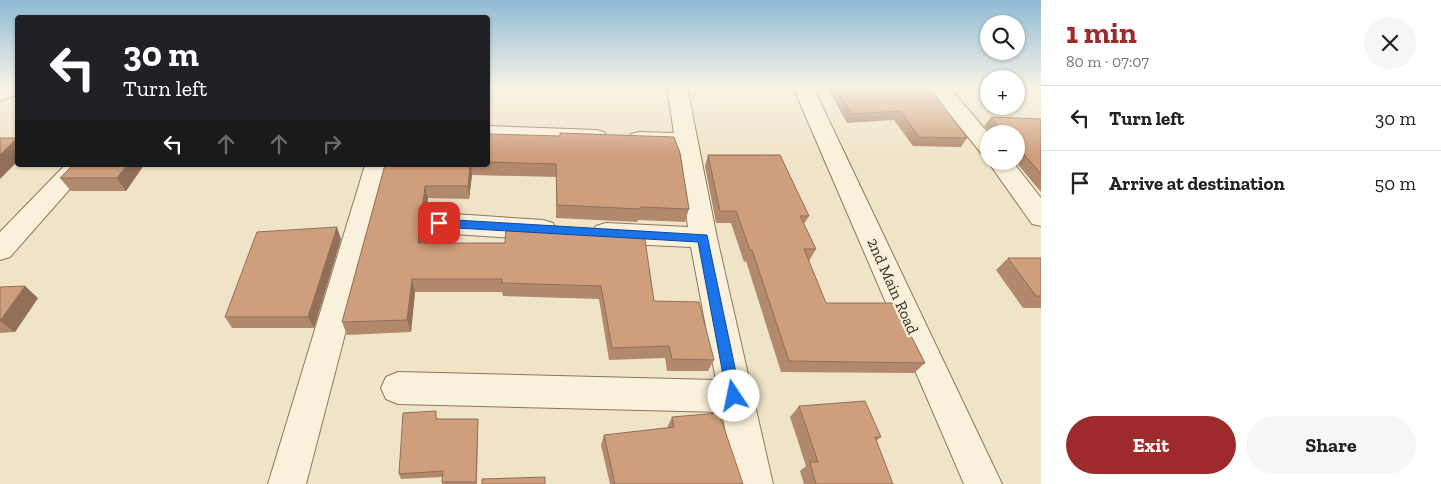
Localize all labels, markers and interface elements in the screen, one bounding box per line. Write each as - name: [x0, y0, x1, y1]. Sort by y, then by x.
- map controls: [980, 15, 1025, 170]
- button: search: [980, 15, 1025, 60]
- text: 1 min: [1066, 15, 1137, 51]
- button: close: [1364, 17, 1416, 69]
- text: 30 m: [123, 33, 199, 75]
- icon: left: [40, 35, 105, 100]
- text: 80 m · 07:07: [1066, 52, 1149, 71]
- button: +: [980, 70, 1025, 115]
- text: Turn left: [123, 75, 207, 102]
- icon: left: [1066, 104, 1094, 132]
- text: Turn left: [1109, 107, 1184, 130]
- text: 30 m: [1375, 107, 1416, 130]
- button: −: [980, 125, 1025, 170]
- icon: left: [159, 130, 187, 158]
- icon: ahead: [212, 130, 240, 158]
- icon: ahead: [265, 130, 293, 158]
- icon: right: [318, 130, 346, 158]
- icon: arrive: [1066, 169, 1094, 197]
- text: Arrive at destination: [1109, 172, 1285, 195]
- text: 50 m: [1375, 172, 1416, 195]
- pin: [418, 202, 460, 244]
- icon: arrive: [425, 209, 453, 237]
- street label: 2nd Main Road: [863, 235, 923, 337]
- position arrow: [707, 369, 759, 421]
- button: Exit: [1066, 416, 1236, 474]
- button: Share: [1246, 416, 1416, 474]

